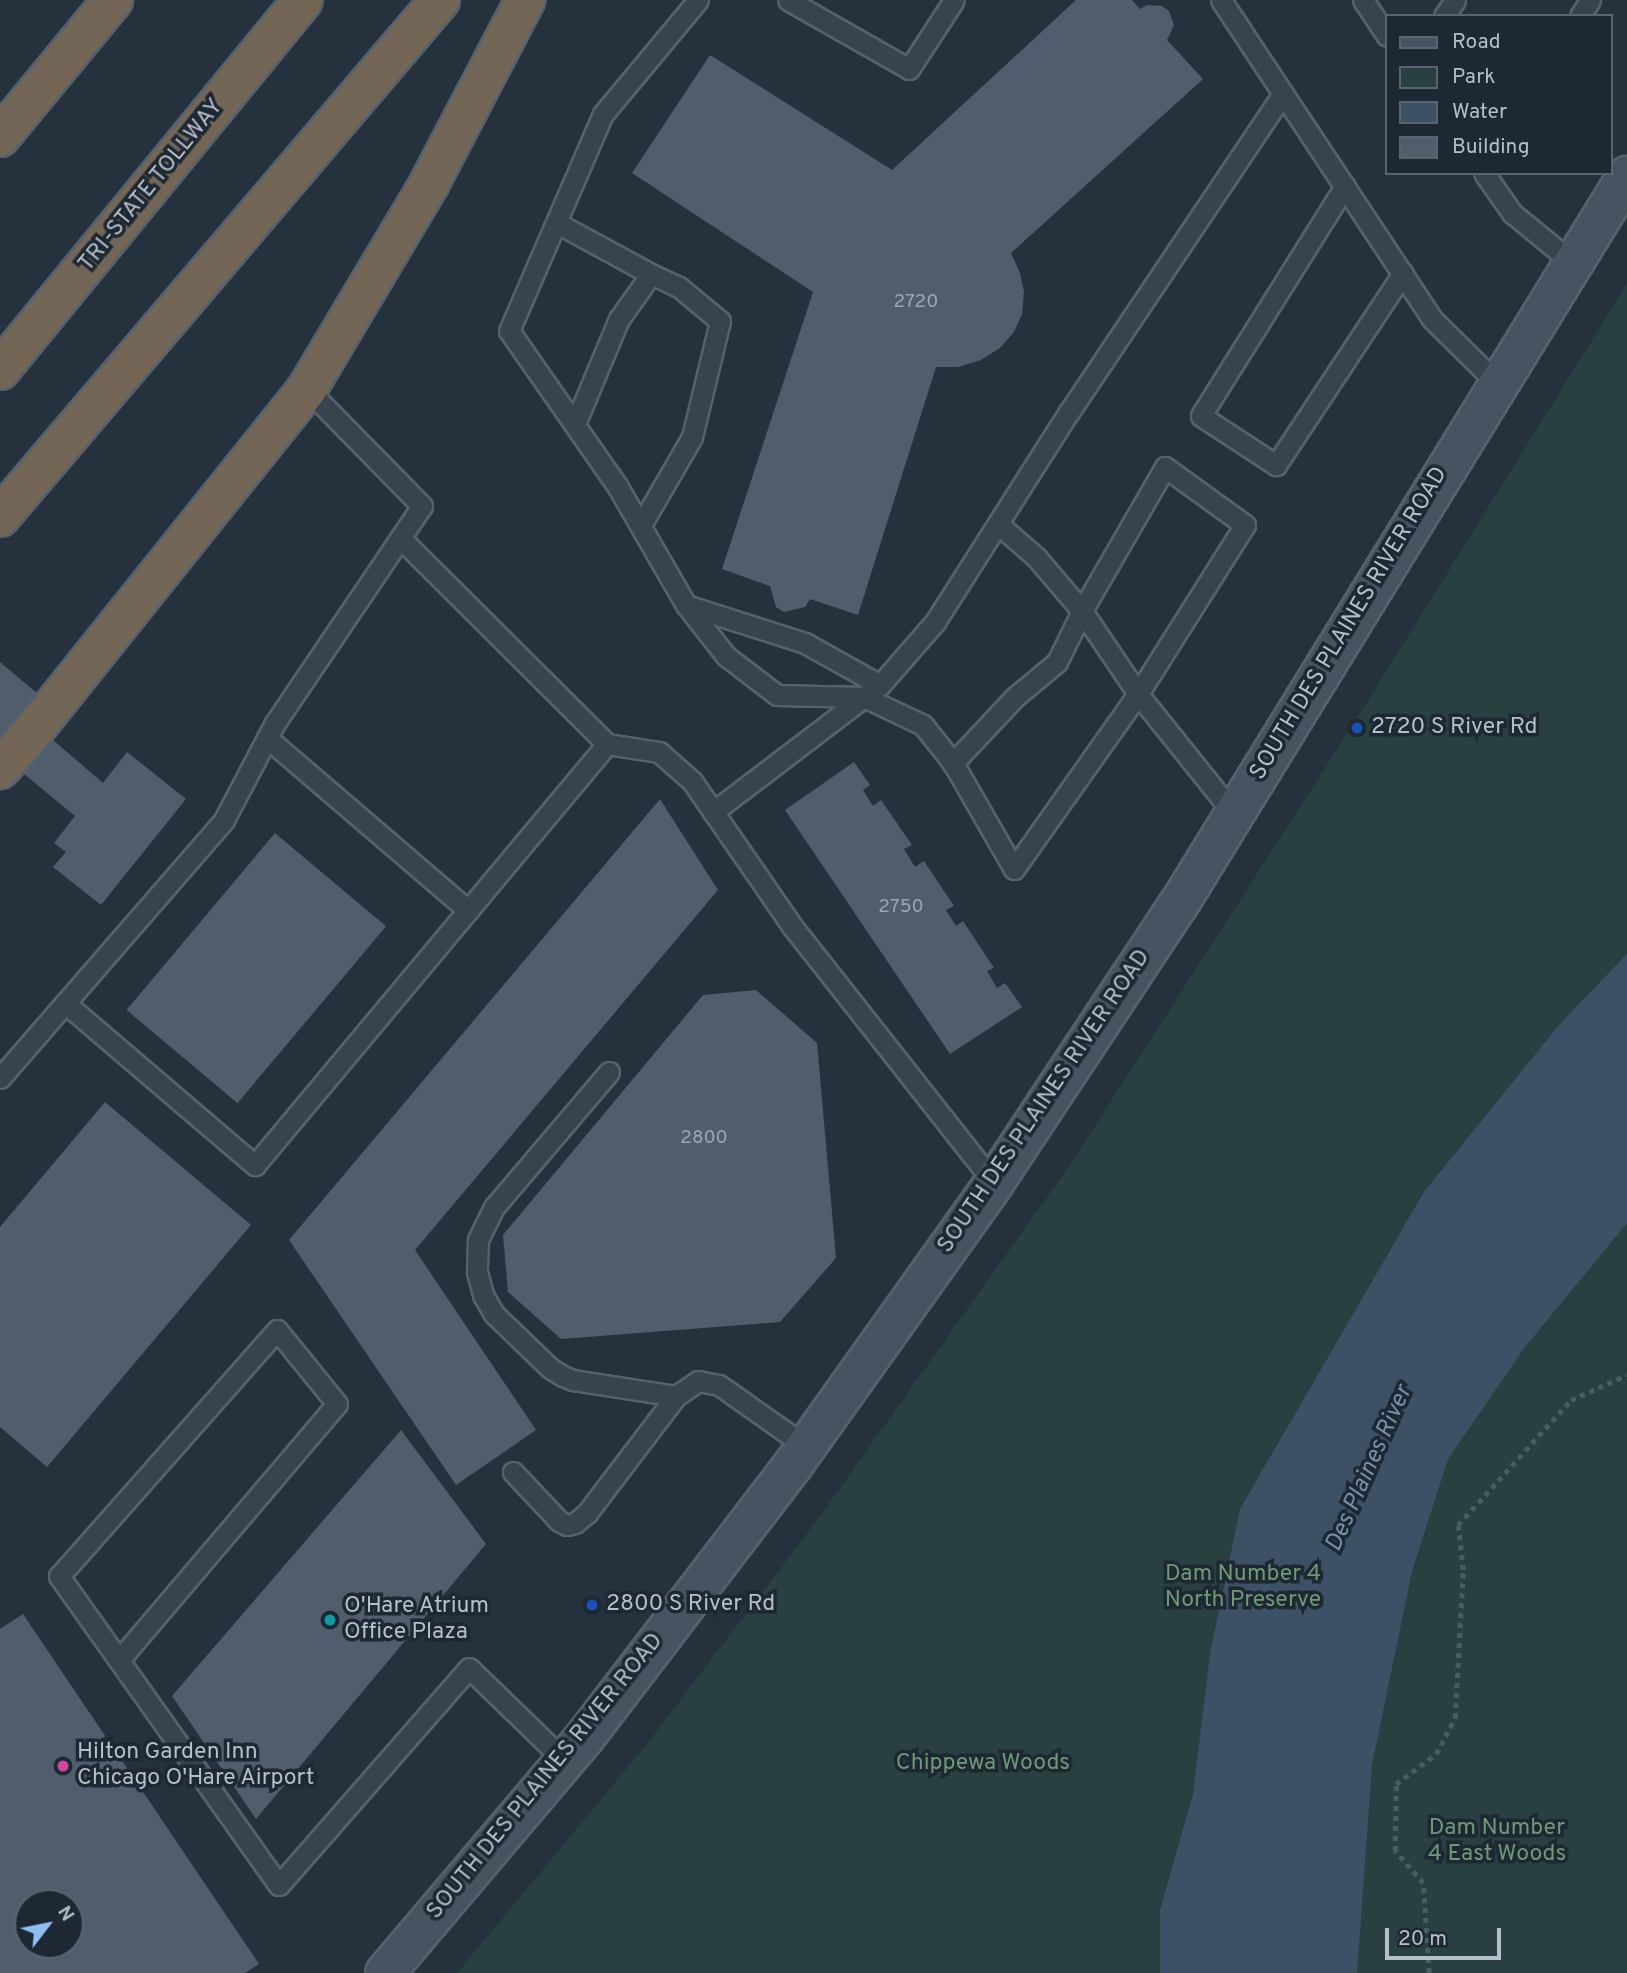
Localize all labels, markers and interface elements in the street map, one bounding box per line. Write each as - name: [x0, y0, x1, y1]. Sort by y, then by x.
- legend: [1386, 14, 1613, 175]
- text: Road: [1452, 29, 1501, 56]
- text: Park: [1452, 64, 1495, 91]
- street label: TRI-STATE TOLLWAY: [73, 94, 231, 278]
- text: Water: [1452, 99, 1507, 126]
- text: Building: [1452, 134, 1530, 161]
- house number: 2720: [894, 292, 938, 314]
- street label: SOUTH DES PLAINES RIVER ROAD: [1245, 462, 1455, 786]
- place label: 2720 S River Rd: [1371, 714, 1537, 742]
- marker: 2720 S River Rd: [1349, 720, 1365, 736]
- house number: 2750: [878, 897, 924, 919]
- street label: SOUTH DES PLAINES RIVER ROAD: [933, 945, 1157, 1259]
- house number: 2800: [680, 1128, 728, 1150]
- water label: Des Plaines River: [1320, 1381, 1420, 1557]
- park label: Dam Number 4 North Preserve: [1165, 1561, 1321, 1615]
- place label: 2800 S River Rd: [606, 1591, 775, 1619]
- place label: O'Hare Atrium Office Plaza: [344, 1593, 490, 1647]
- marker: 2800 S River Rd: [584, 1597, 600, 1613]
- marker: O'Hare Atrium Office Plaza: [322, 1612, 338, 1628]
- street label: SOUTH DES PLAINES RIVER ROAD: [422, 1628, 670, 1926]
- place label: Hilton Garden Inn Chicago O'Hare Airport: [77, 1739, 315, 1793]
- park label: Chippewa Woods: [896, 1750, 1070, 1778]
- marker: Hilton Garden Inn Chicago O'Hare Airport: [55, 1758, 71, 1774]
- park label: Dam Number 4 East Woods: [1427, 1815, 1567, 1869]
- north arrow: [14, 1889, 84, 1959]
- text: N: [51, 1902, 79, 1926]
- scale bar: [1389, 1913, 1504, 1957]
- text: 20 m: [1398, 1926, 1447, 1953]

